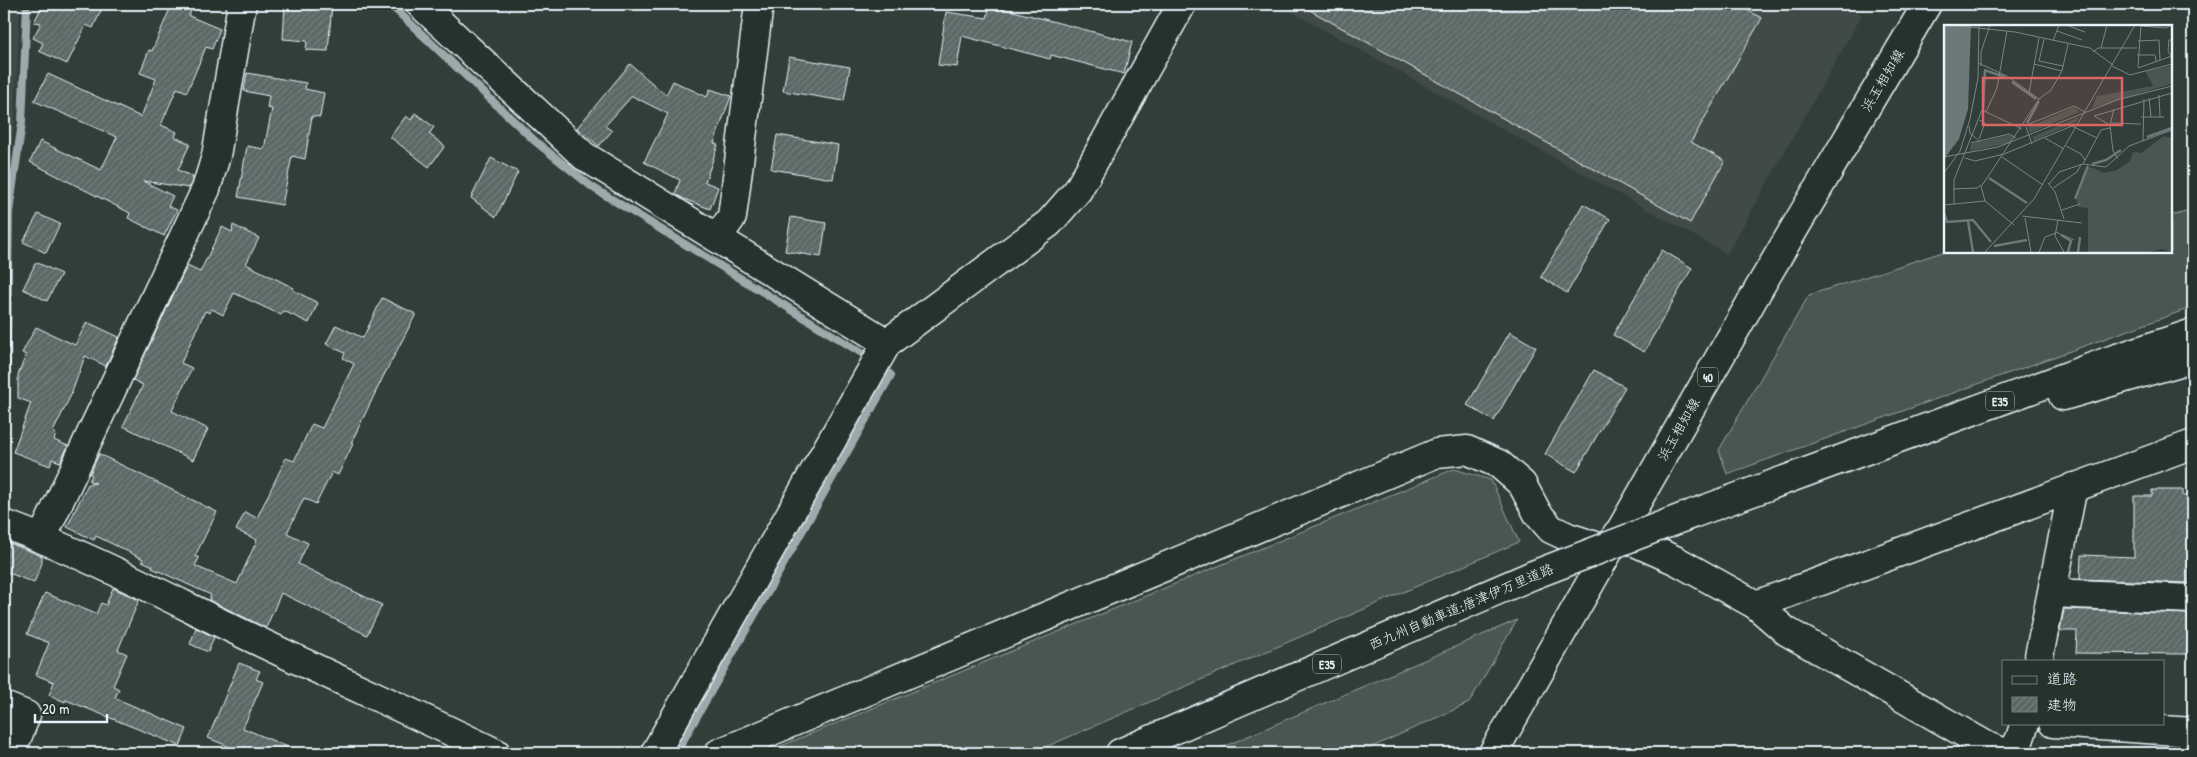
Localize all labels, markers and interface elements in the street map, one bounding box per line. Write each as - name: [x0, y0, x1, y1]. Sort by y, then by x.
- inset map: [1944, 25, 2172, 252]
- street label: 浜玉相知線: [1856, 45, 1908, 115]
- road number: 40: [1698, 368, 1718, 387]
- road number: E35: [1986, 392, 2014, 411]
- street label: 浜玉相知線: [1652, 394, 1704, 464]
- street label: 西九州自動車道;唐津伊万里道路: [1366, 558, 1556, 654]
- road number: E35: [1313, 654, 1341, 674]
- legend: [2002, 660, 2164, 724]
- text: 道路: [2047, 668, 2077, 689]
- scale bar: [35, 692, 108, 724]
- text: 建物: [2047, 694, 2077, 715]
- text: 20 m: [42, 698, 69, 719]

